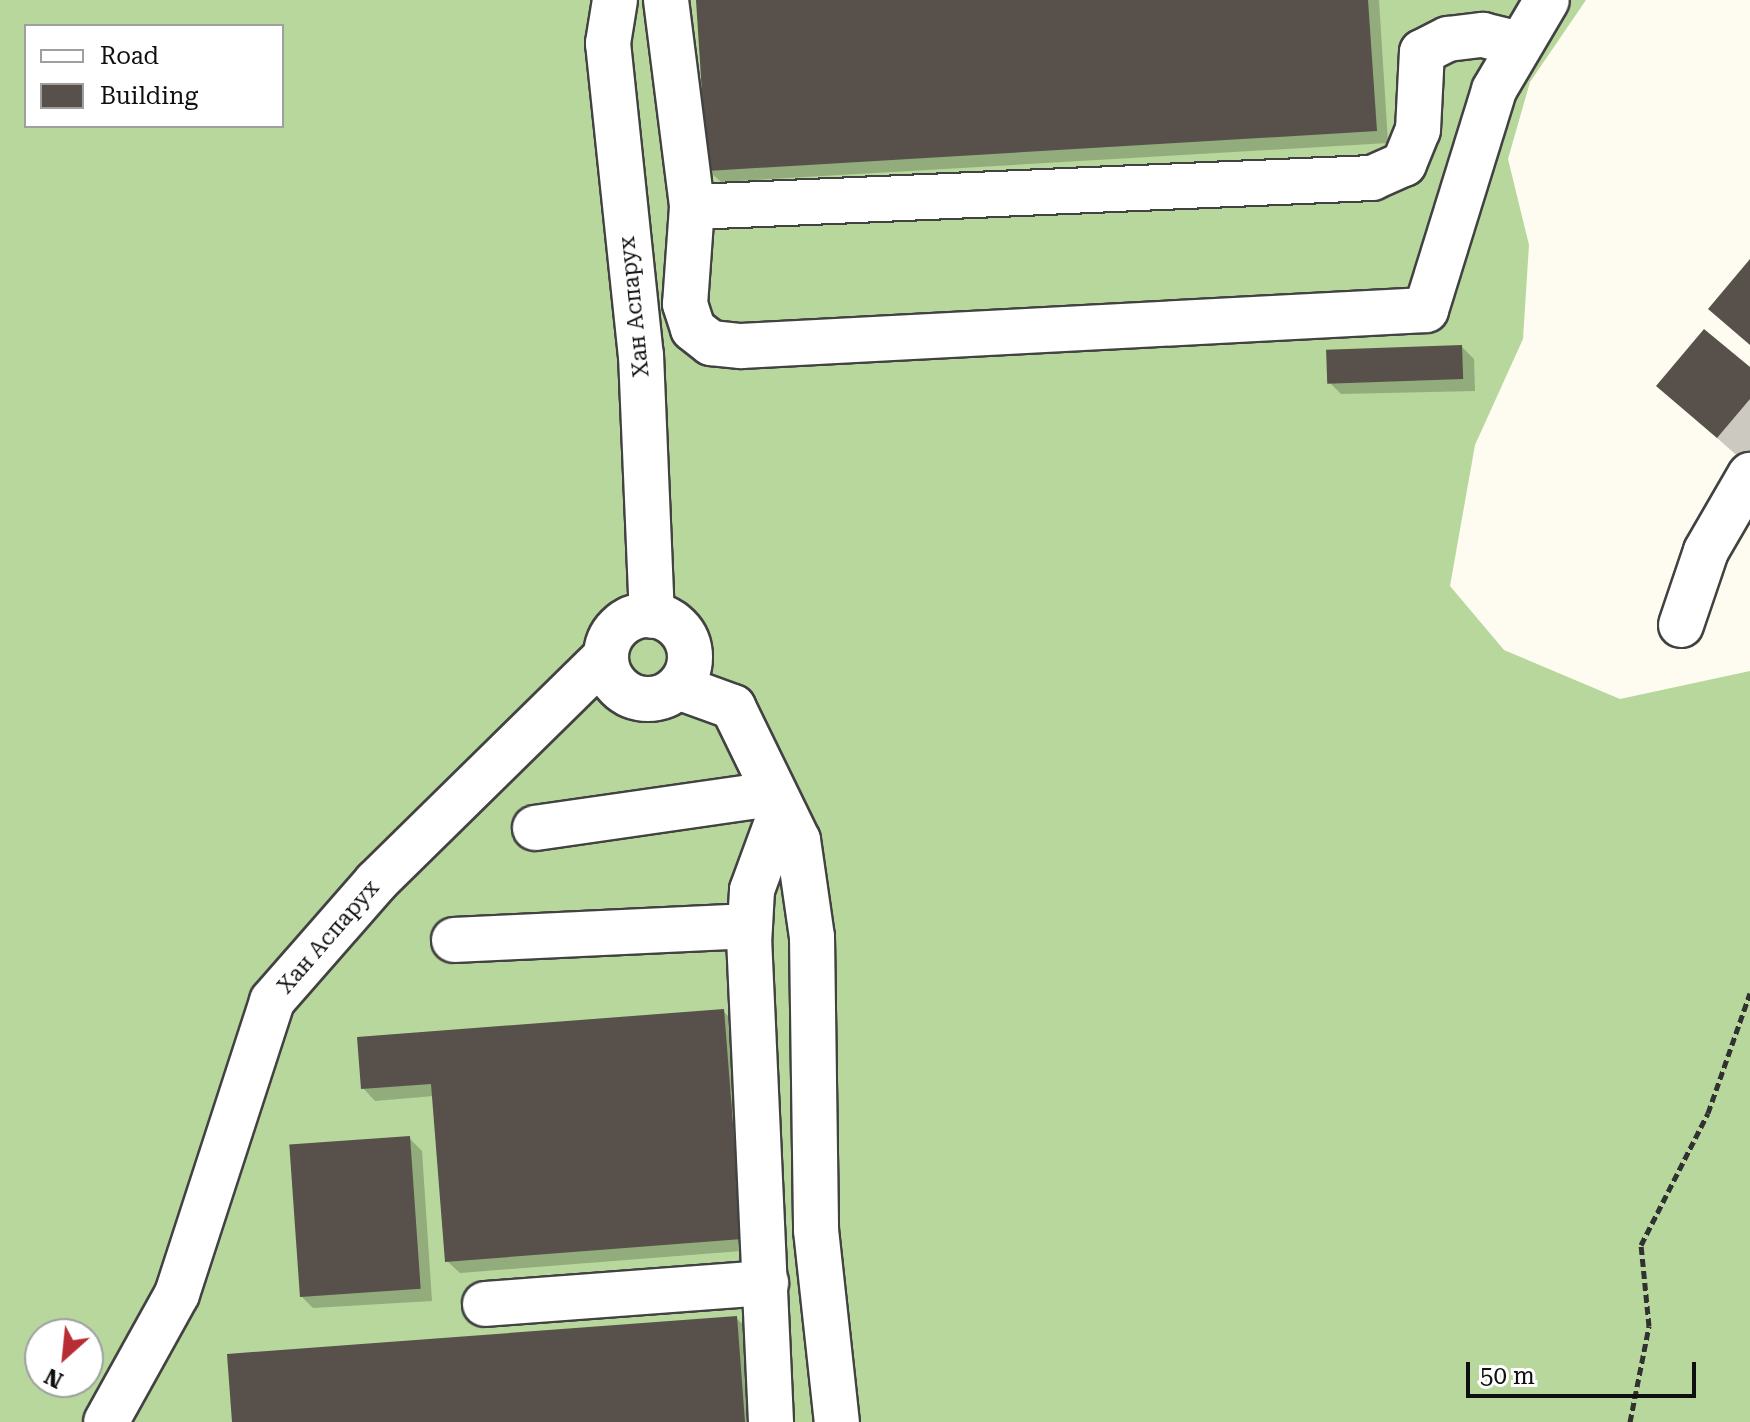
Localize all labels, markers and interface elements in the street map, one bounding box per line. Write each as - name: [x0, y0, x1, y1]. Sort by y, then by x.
- legend: [24, 24, 284, 128]
- text: Road: [100, 42, 159, 70]
- text: Building: [100, 82, 198, 110]
- street label: Хан Аспарух: [613, 235, 655, 379]
- street label: Хан Аспарух: [272, 875, 384, 999]
- north arrow: [24, 1318, 104, 1398]
- scale bar: [1470, 1346, 1700, 1396]
- text: 50 m: [1480, 1362, 1535, 1390]
- text: N: [41, 1363, 67, 1393]

